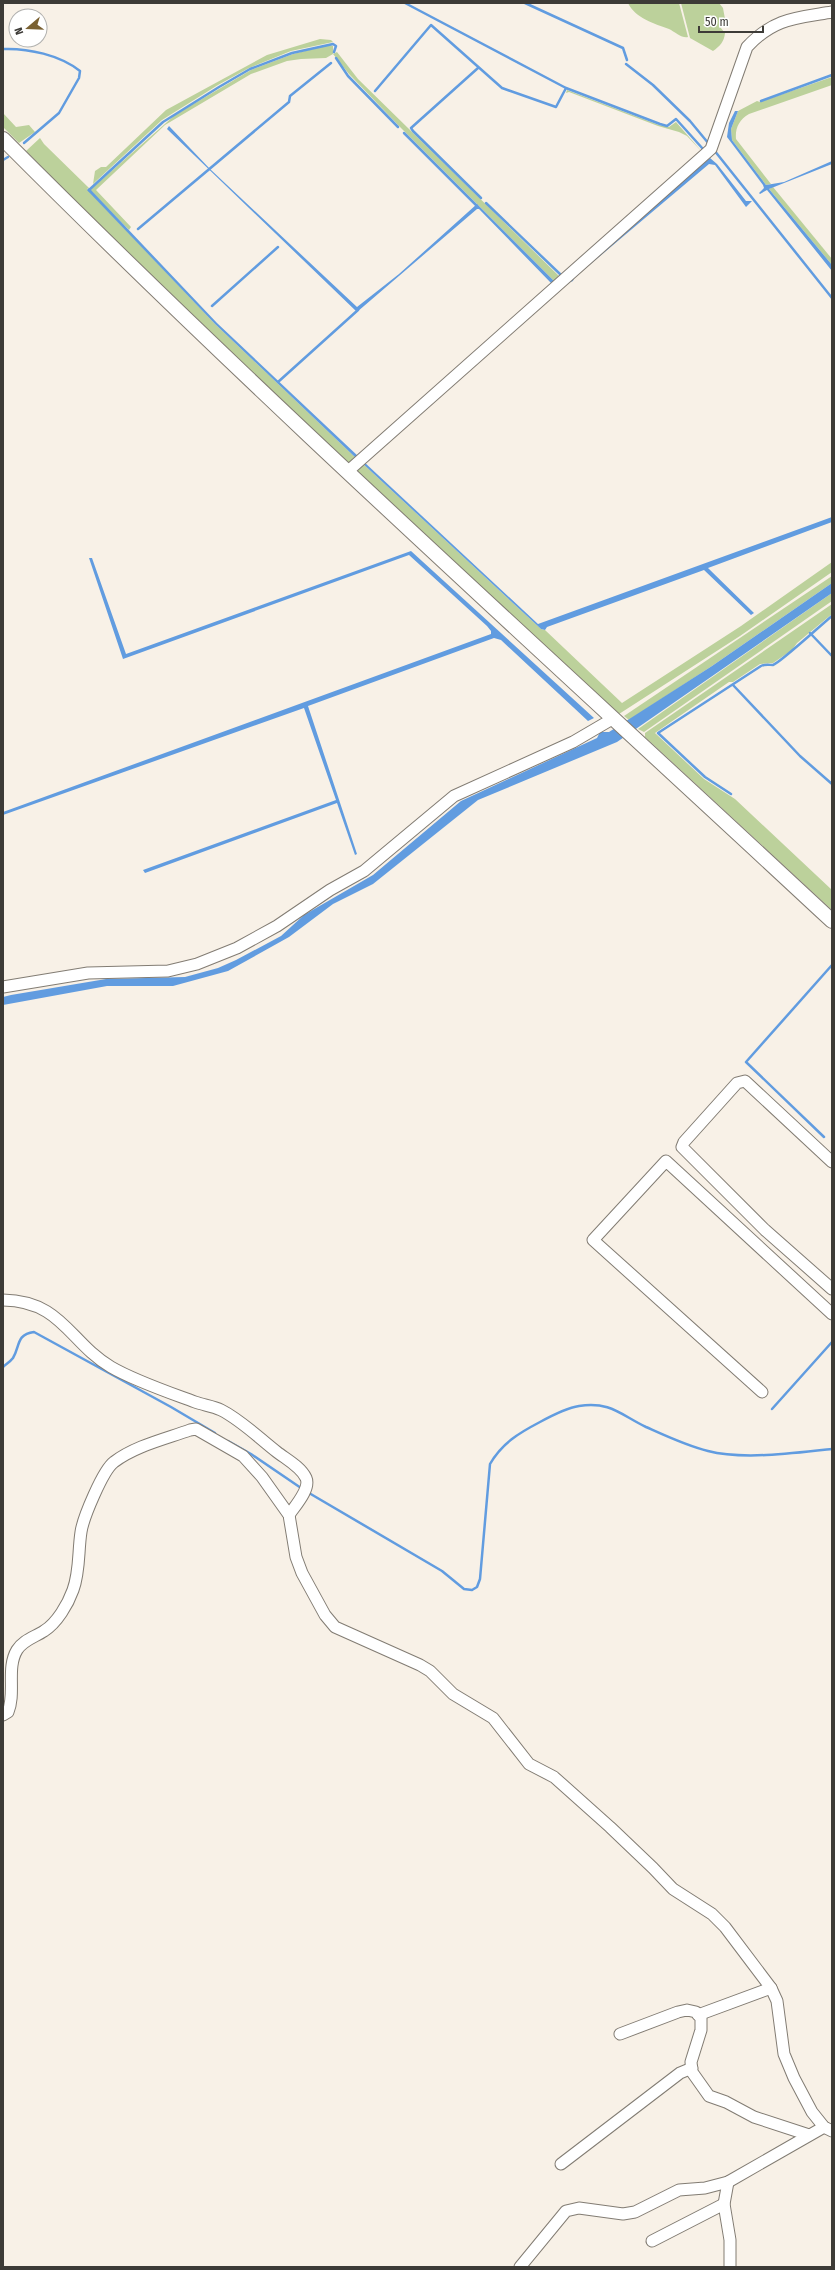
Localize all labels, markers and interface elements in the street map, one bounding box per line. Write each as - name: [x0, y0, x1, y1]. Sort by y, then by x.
- north arrow: [8, 8, 48, 48]
- scale bar: [699, 8, 763, 34]
- text: 50 m: [705, 15, 729, 29]
- text: N: [12, 26, 26, 36]

